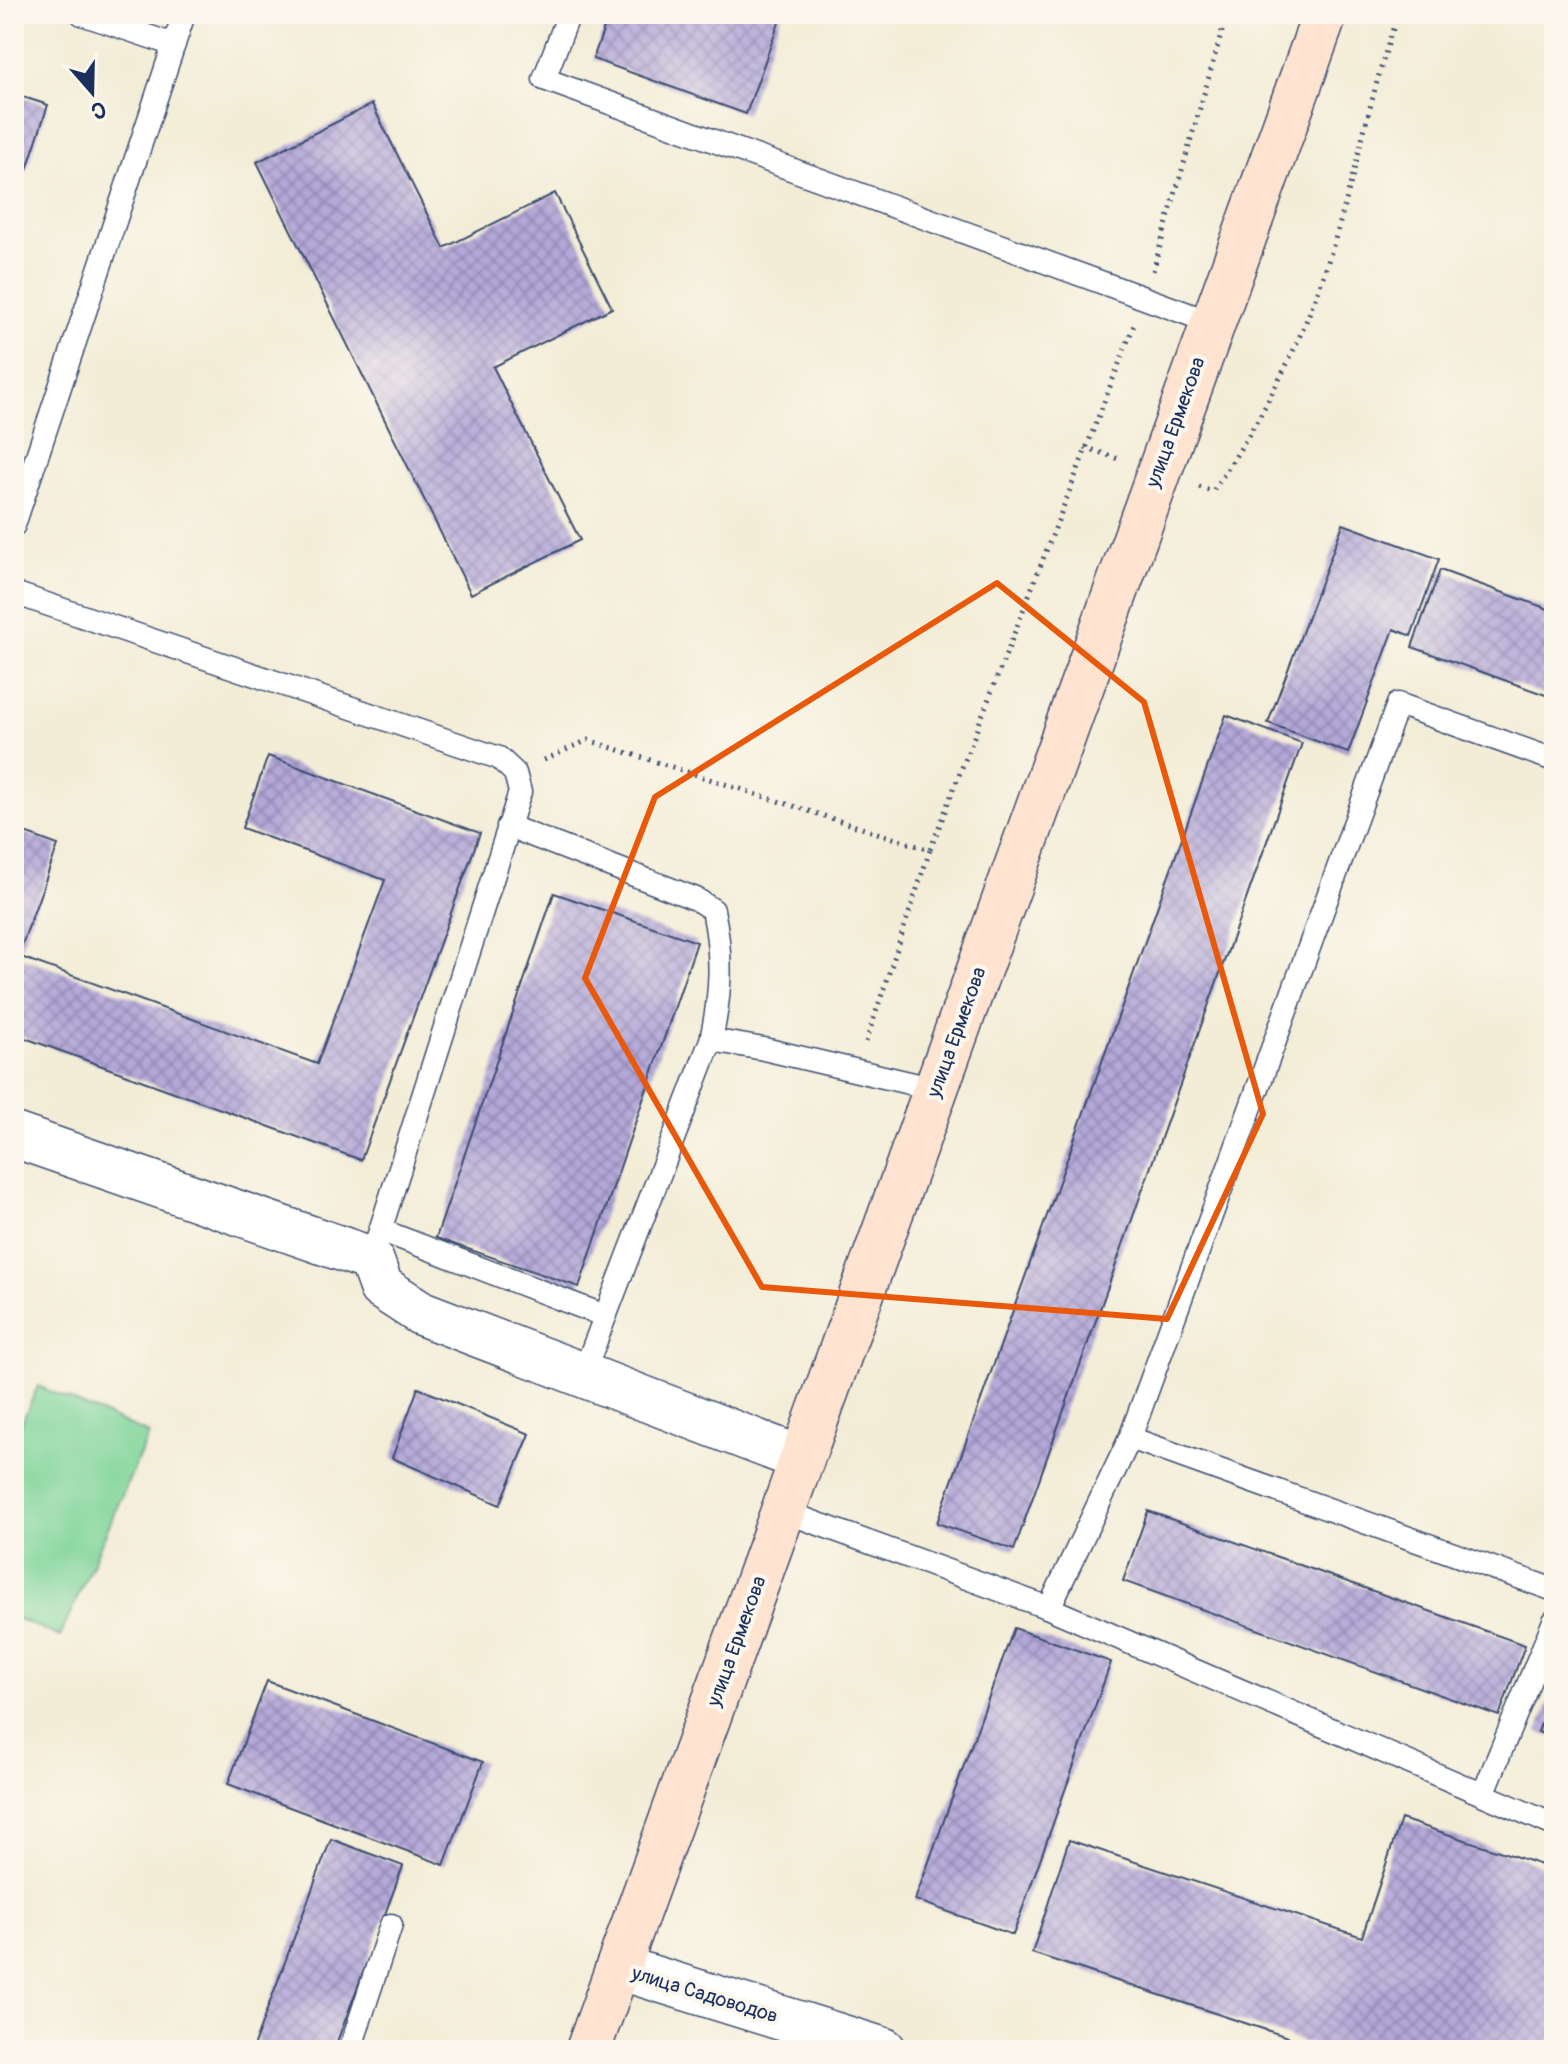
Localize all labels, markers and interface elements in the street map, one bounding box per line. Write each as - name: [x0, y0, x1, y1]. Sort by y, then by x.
- north arrow: [52, 52, 132, 132]
- text: С: [87, 94, 110, 125]
- street label: улица Ермекова: [1140, 353, 1211, 492]
- street label: улица Ермекова: [921, 963, 992, 1102]
- street label: улица Ермекова: [701, 1572, 772, 1711]
- street label: улица Садоводов: [628, 1960, 781, 2029]

